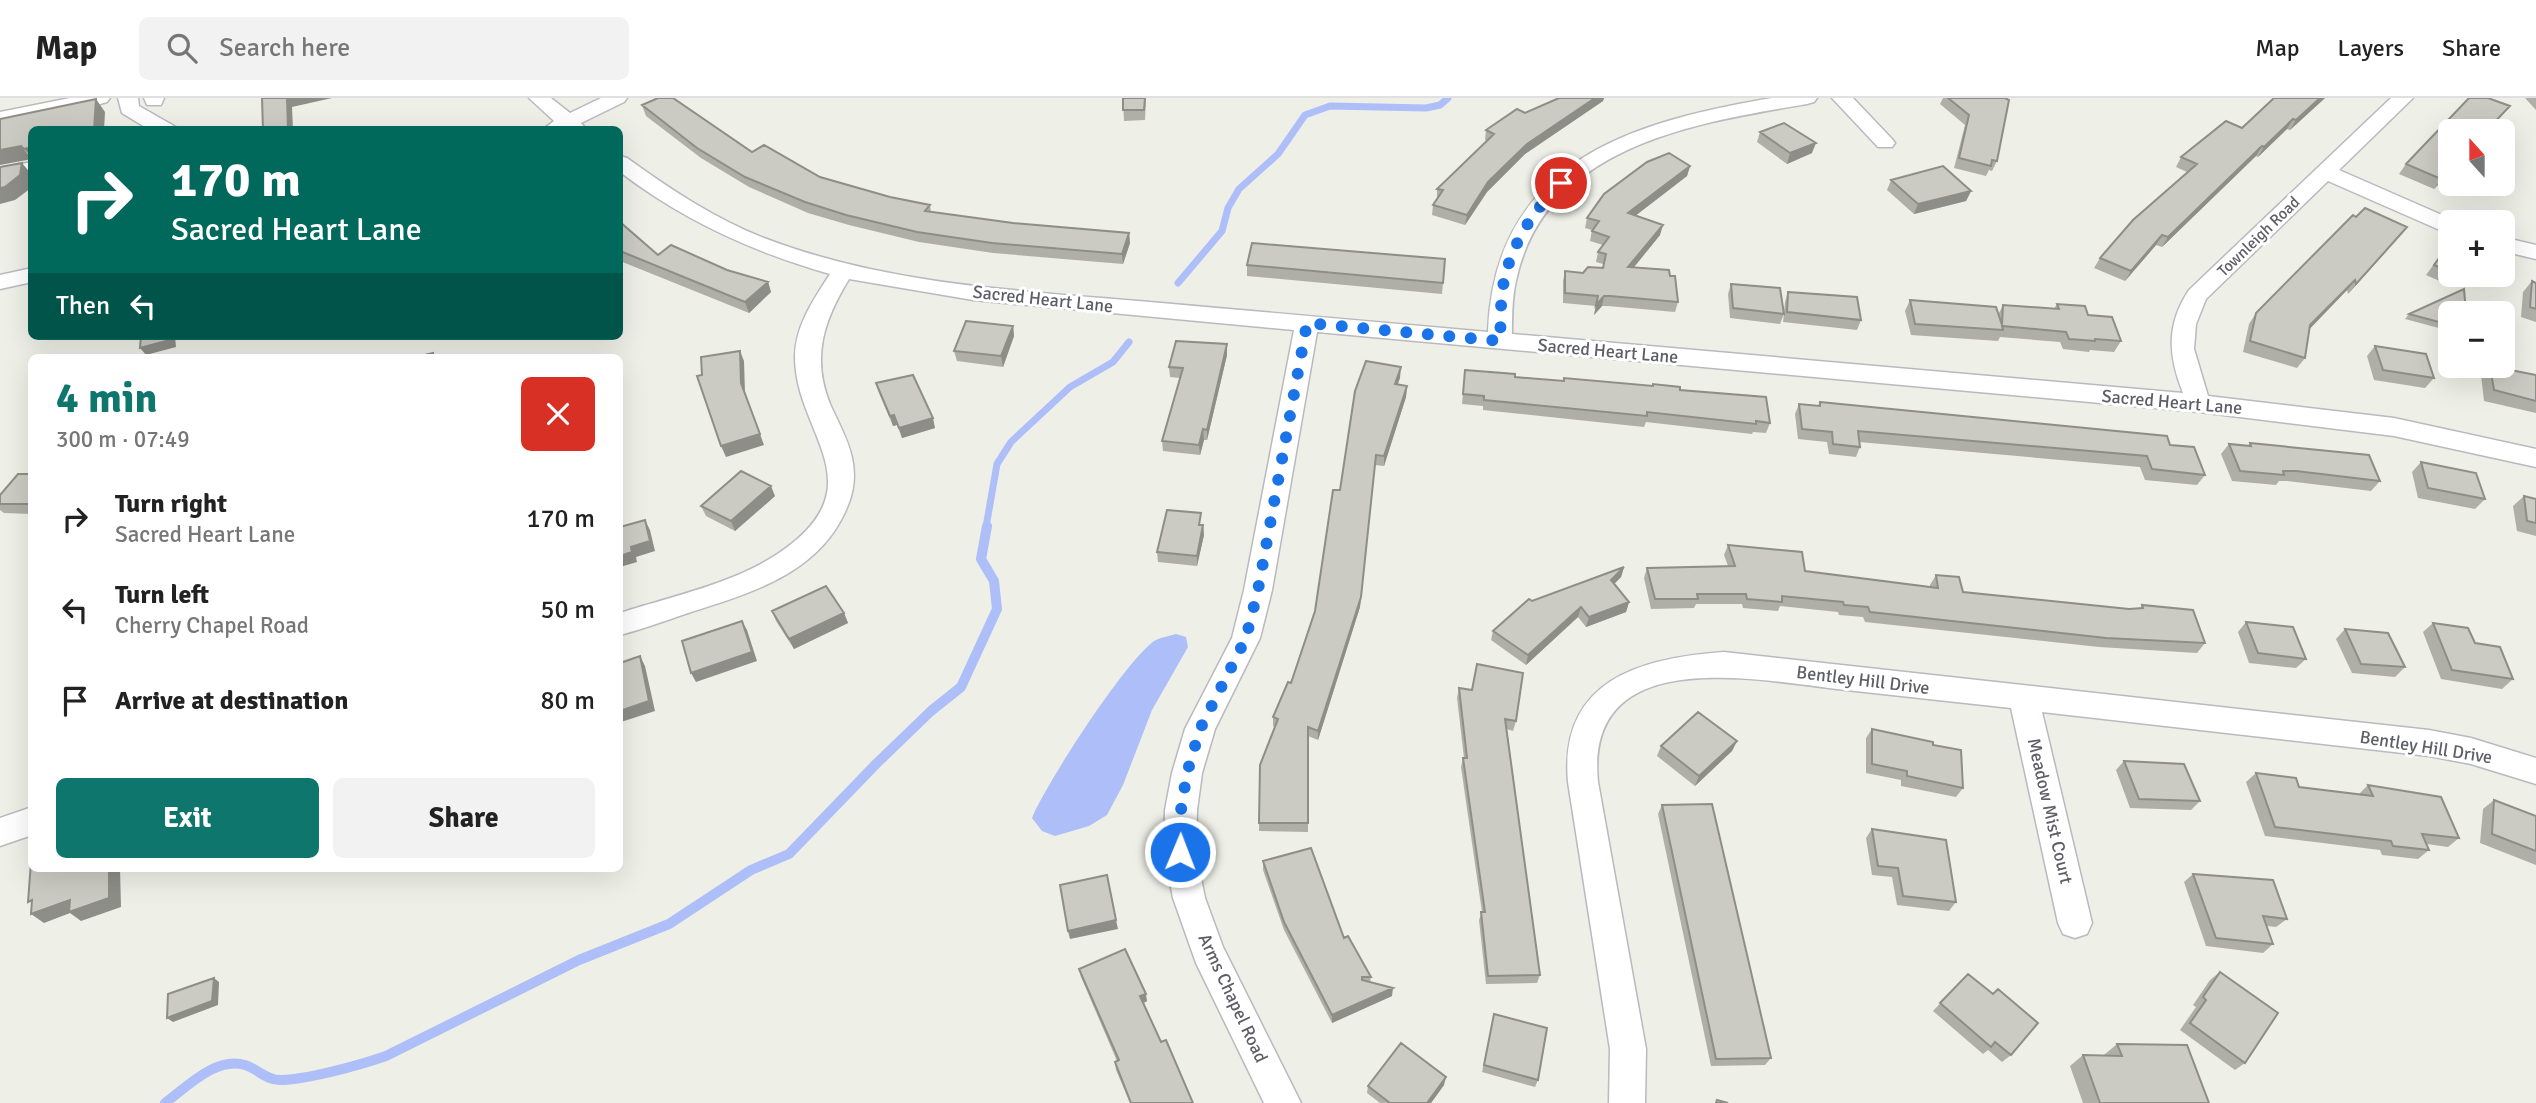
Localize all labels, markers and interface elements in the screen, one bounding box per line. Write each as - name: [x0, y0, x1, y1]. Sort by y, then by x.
- search box: [139, 17, 629, 80]
- text: Map: [35, 28, 97, 69]
- icon: search: [163, 29, 201, 67]
- text: Search here: [219, 32, 350, 64]
- text: Map: [2255, 33, 2300, 63]
- text: Layers: [2338, 33, 2404, 63]
- text: Share: [2442, 33, 2501, 63]
- north arrow: [2438, 119, 2515, 196]
- map controls: [2438, 119, 2515, 378]
- text: 170 m: [171, 150, 301, 210]
- pin: [1531, 153, 1591, 213]
- icon: right: [56, 154, 147, 245]
- icon: arrive: [1542, 164, 1580, 202]
- street label: Townleigh Road: [2213, 192, 2304, 281]
- text: Sacred Heart Lane: [171, 210, 422, 249]
- button: +: [2438, 210, 2515, 287]
- street label: Sacred Heart Lane: [972, 281, 1114, 317]
- icon: left: [124, 287, 162, 325]
- text: Then: [56, 290, 110, 322]
- button: −: [2438, 301, 2515, 378]
- street label: Sacred Heart Lane: [1537, 334, 1679, 368]
- text: 4 min: [56, 373, 157, 424]
- button: close: [521, 377, 595, 451]
- street label: Sacred Heart Lane: [2101, 385, 2243, 419]
- text: 300 m · 07:49: [56, 425, 190, 454]
- text: Turn right: [115, 488, 227, 520]
- icon: right: [56, 500, 94, 538]
- text: 170 m: [526, 503, 595, 535]
- text: Sacred Heart Lane: [115, 520, 295, 549]
- text: Turn left: [115, 579, 209, 611]
- icon: left: [56, 591, 94, 629]
- text: 50 m: [540, 594, 595, 626]
- text: Cherry Chapel Road: [115, 611, 309, 640]
- street label: Bentley Hill Drive: [1795, 661, 1931, 699]
- icon: arrive: [56, 682, 94, 720]
- text: Arrive at destination: [115, 685, 348, 717]
- text: 80 m: [540, 685, 595, 717]
- street label: Bentley Hill Drive: [2358, 726, 2494, 768]
- street label: Meadow Mist Court: [2023, 736, 2077, 886]
- button: Exit: [56, 778, 319, 858]
- button: Share: [333, 778, 595, 858]
- position arrow: [1143, 815, 1217, 889]
- street label: Arms Chapel Road: [1193, 930, 1273, 1066]

